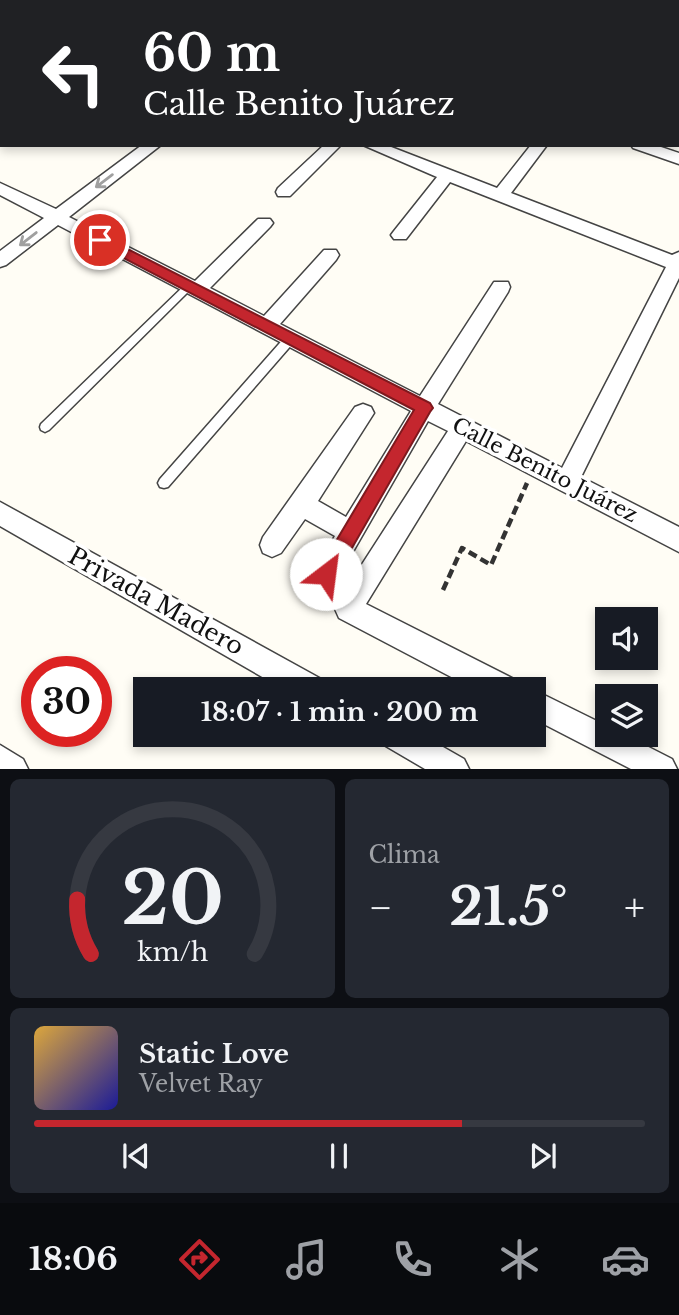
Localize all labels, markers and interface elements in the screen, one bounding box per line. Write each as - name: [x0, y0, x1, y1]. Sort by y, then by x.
- text: 60 m: [143, 23, 280, 84]
- icon: left: [28, 28, 119, 119]
- text: Calle Benito Juárez: [143, 84, 455, 124]
- one-way arrow: [95, 174, 114, 189]
- pin: [70, 210, 130, 270]
- icon: arrive: [81, 221, 119, 259]
- one-way arrow: [19, 231, 38, 246]
- street label: Calle Benito Juárez: [448, 412, 642, 528]
- position arrow: [289, 537, 363, 611]
- street label: Privada Madero: [63, 541, 249, 661]
- map controls: [595, 607, 658, 747]
- button: sound: [595, 607, 658, 670]
- speed limit sign: 30: [21, 656, 112, 747]
- button: layers: [595, 684, 658, 747]
- text: 18:07 · 1 min · 200 m: [201, 696, 478, 728]
- text: Clima: [369, 841, 440, 869]
- text: 20: [121, 854, 223, 945]
- text: 21.5°: [449, 875, 568, 939]
- text: −: [369, 884, 393, 931]
- text: +: [624, 884, 645, 931]
- text: km/h: [137, 937, 208, 968]
- text: Static Love: [139, 1038, 289, 1070]
- text: Velvet Ray: [139, 1070, 263, 1098]
- icon: previous: [117, 1137, 155, 1175]
- icon: pause: [320, 1137, 358, 1175]
- icon: next: [524, 1137, 562, 1175]
- icon: directions: [175, 1235, 224, 1284]
- icon: music: [282, 1235, 331, 1284]
- icon: phone: [388, 1235, 437, 1284]
- icon: climate: [495, 1235, 544, 1284]
- icon: car: [601, 1235, 650, 1284]
- text: 18:06: [29, 1239, 118, 1279]

